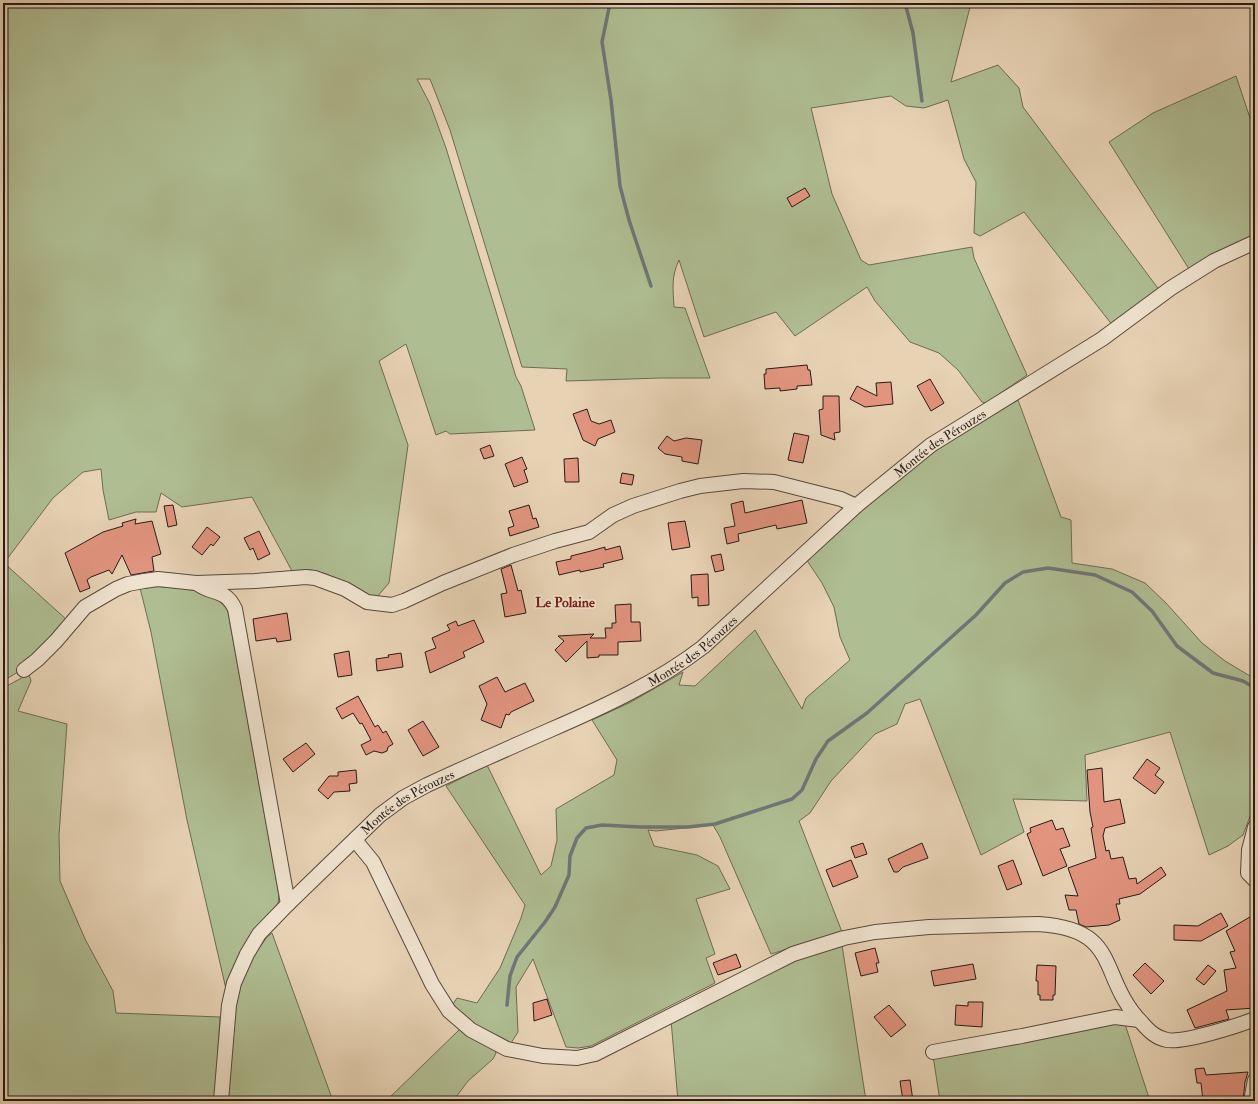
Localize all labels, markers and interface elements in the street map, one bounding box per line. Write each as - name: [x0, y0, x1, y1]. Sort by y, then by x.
- street label: Montée des Pérouzes: [891, 406, 990, 481]
- district label: Le Polaine: [535, 594, 595, 611]
- street label: Montée des Pérouzes: [645, 612, 742, 691]
- street label: Montée des Pérouzes: [358, 766, 457, 838]

